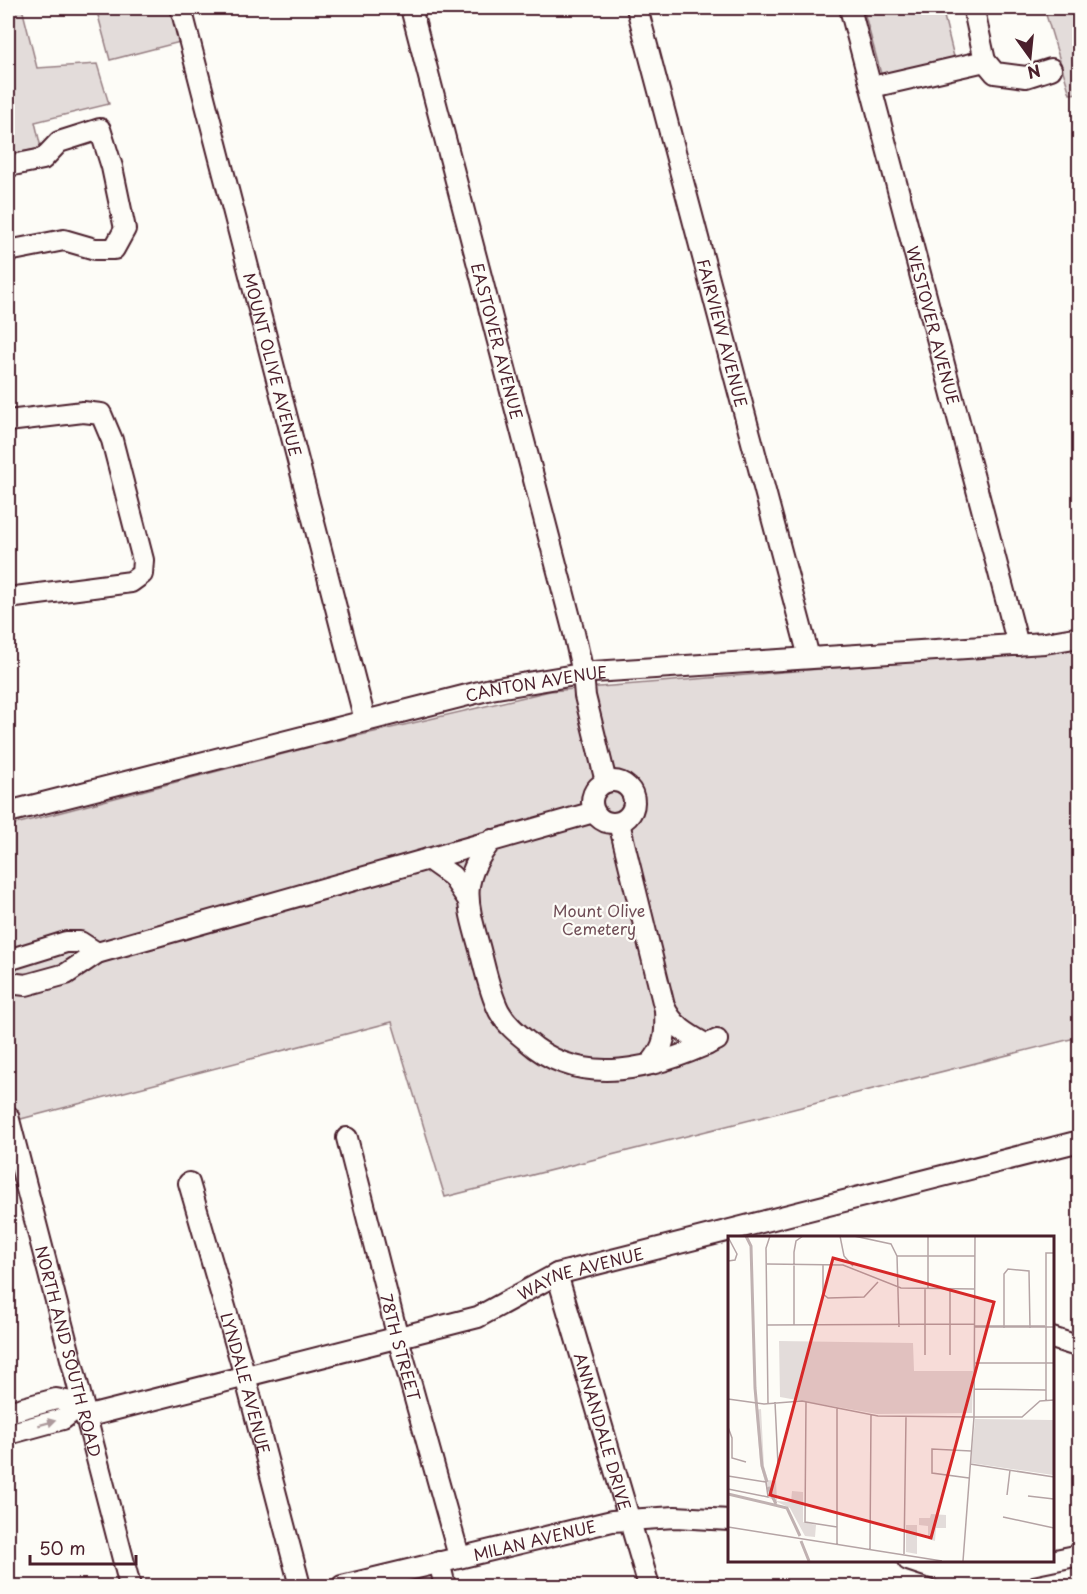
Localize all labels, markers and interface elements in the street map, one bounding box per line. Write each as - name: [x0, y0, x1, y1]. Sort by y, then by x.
- north arrow: [1000, 27, 1060, 87]
- text: N: [1025, 59, 1043, 86]
- street label: WESTOVER AVENUE: [901, 243, 966, 407]
- street label: FAIRVIEW AVENUE: [692, 256, 754, 410]
- street label: EASTOVER AVENUE: [466, 260, 530, 422]
- street label: MOUNT OLIVE AVENUE: [238, 270, 308, 459]
- street label: CANTON AVENUE: [463, 659, 608, 707]
- park label: Mount Olive Cemetery: [553, 898, 645, 940]
- inset map: [728, 1236, 1054, 1561]
- street label: WAYNE AVENUE: [513, 1241, 646, 1305]
- street label: NORTH AND SOUTH ROAD: [30, 1243, 108, 1459]
- street label: 78TH STREET: [375, 1291, 427, 1404]
- street label: LYNDALE AVENUE: [215, 1309, 277, 1456]
- street label: ANNANDALE DRIVE: [569, 1350, 638, 1513]
- one-way arrow: [38, 1418, 56, 1427]
- street label: MILAN AVENUE: [471, 1513, 598, 1566]
- scale bar: [30, 1528, 136, 1566]
- text: 50 m: [39, 1534, 86, 1561]

